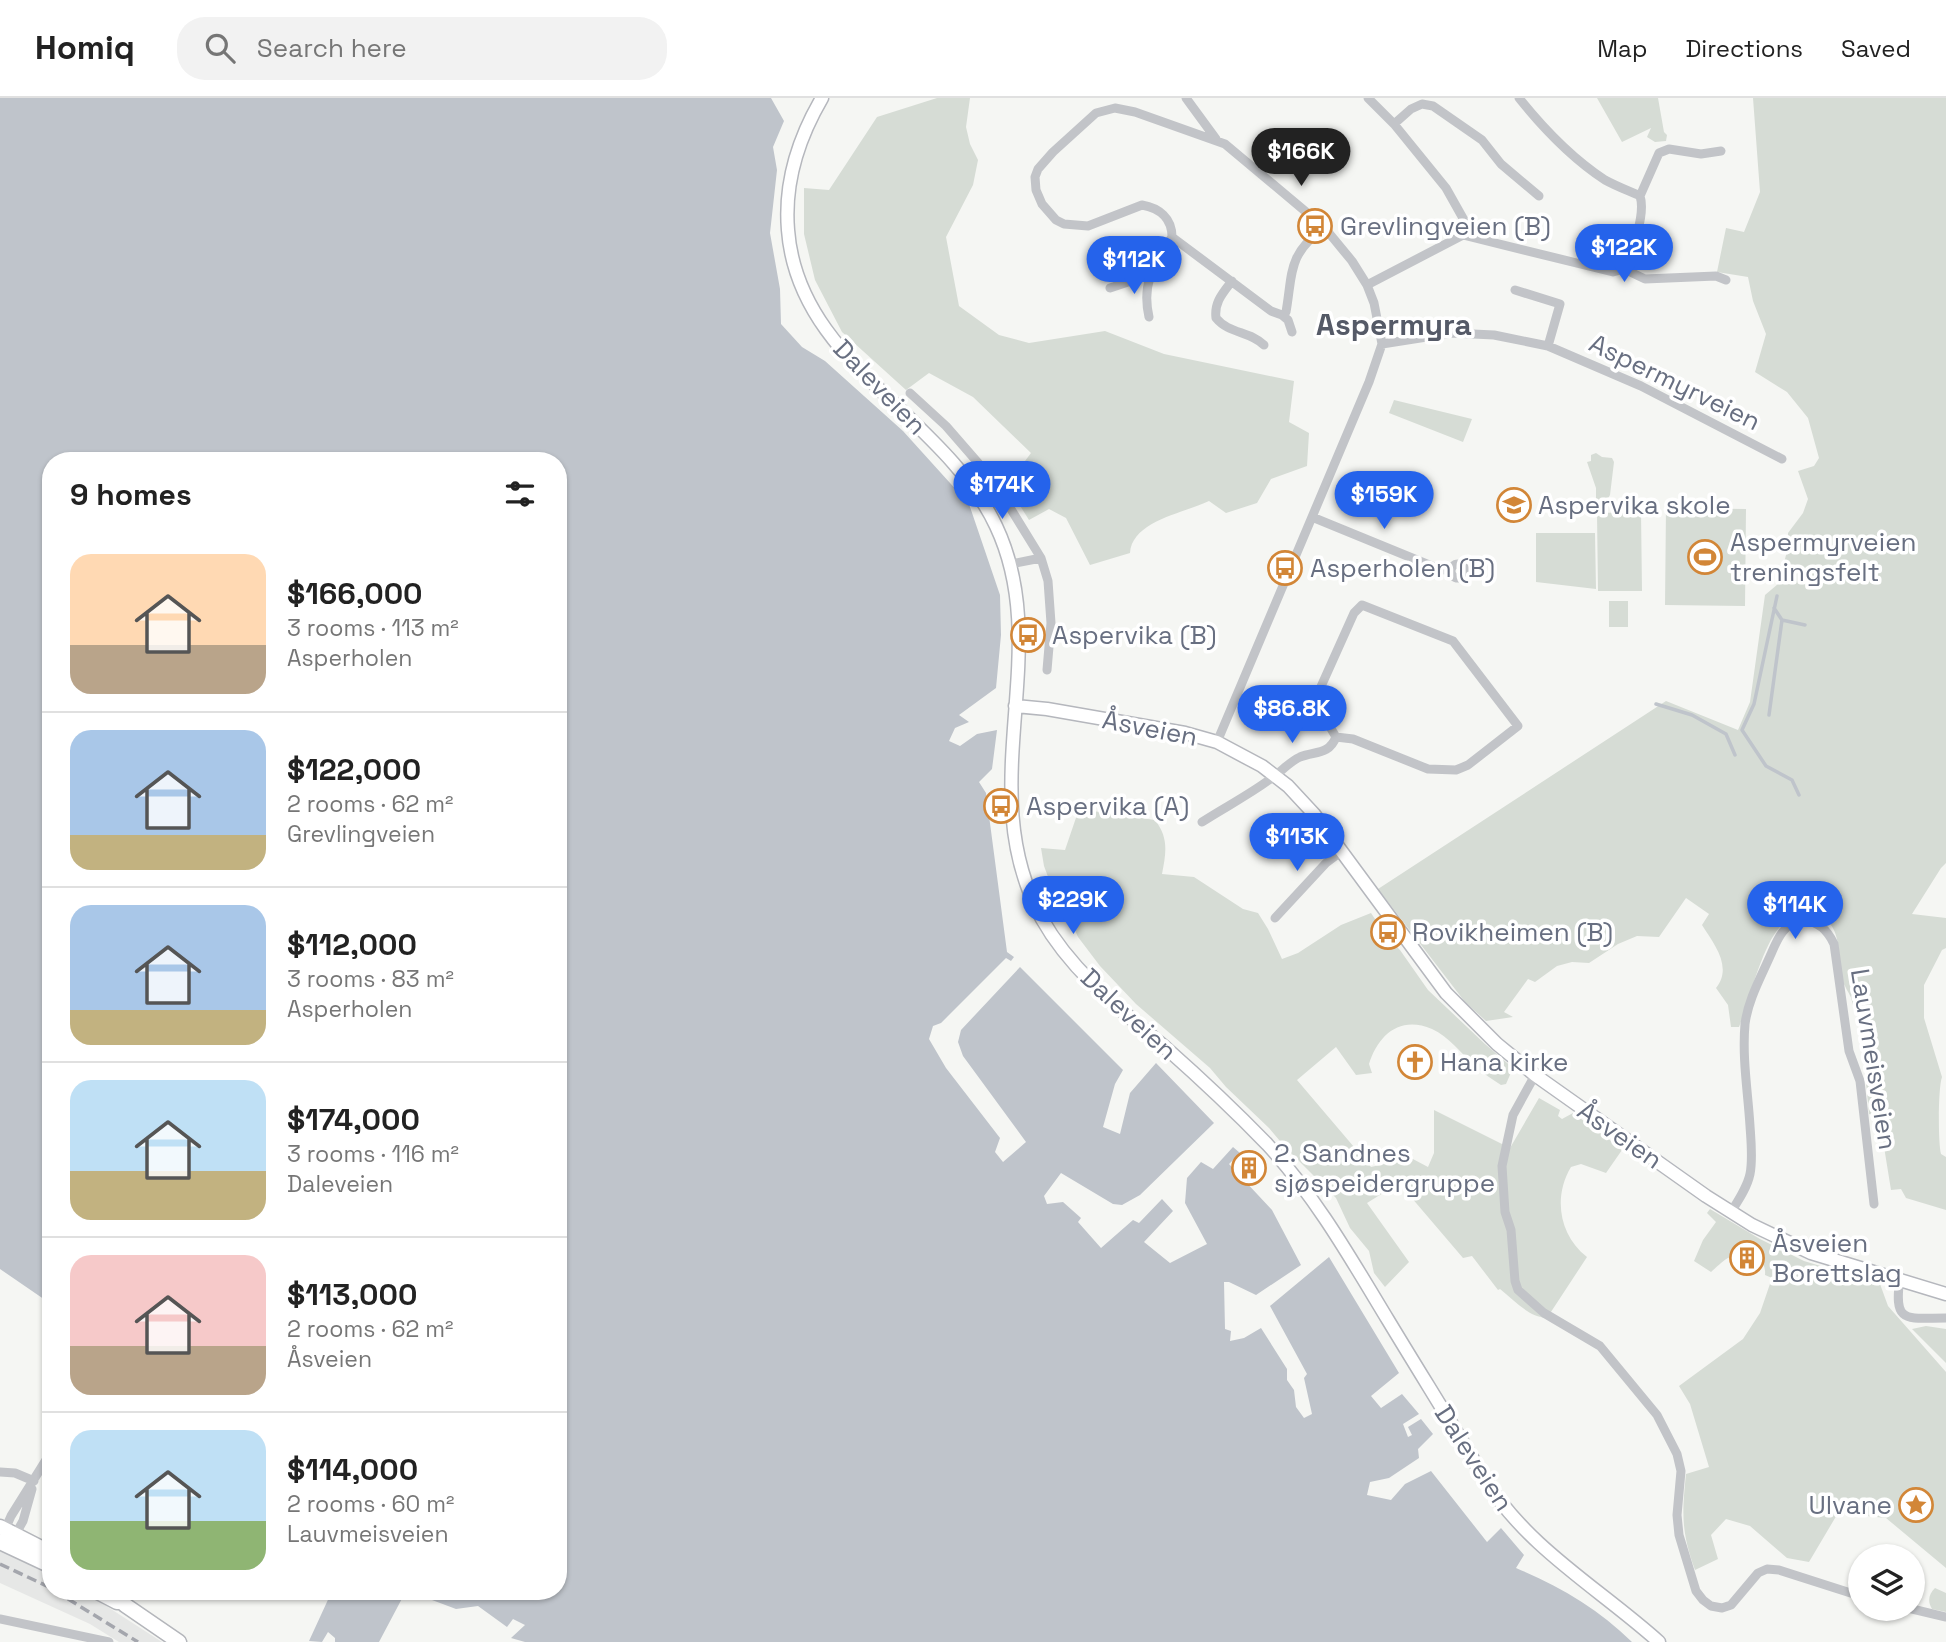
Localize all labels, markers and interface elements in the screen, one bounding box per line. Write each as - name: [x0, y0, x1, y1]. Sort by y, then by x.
- search box: [177, 17, 667, 80]
- text: Homiq: [35, 27, 135, 69]
- icon: search: [201, 29, 239, 67]
- text: Search here: [257, 31, 407, 65]
- text: Map: [1597, 33, 1647, 64]
- text: Directions: [1685, 33, 1803, 64]
- text: Saved: [1841, 33, 1911, 64]
- pin: $166K: [1252, 129, 1350, 188]
- text: $166K: [1267, 136, 1335, 166]
- bus stop icon: Grevlingveien (B): [1296, 207, 1334, 245]
- place label: Grevlingveien (B): [1340, 209, 1551, 243]
- pin: $122K: [1575, 225, 1673, 284]
- text: $122K: [1591, 232, 1657, 262]
- pin: $112K: [1085, 236, 1183, 296]
- text: $112K: [1103, 244, 1165, 274]
- district label: Aspermyra: [1316, 305, 1472, 344]
- street label: Aspermyrveien: [1584, 326, 1766, 438]
- street label: Daleveien: [826, 332, 934, 442]
- pin: $174K: [953, 462, 1051, 521]
- text: $174K: [969, 469, 1035, 499]
- pin: $159K: [1335, 472, 1433, 531]
- text: 9 homes: [70, 475, 192, 514]
- icon: filters: [501, 475, 539, 513]
- text: $159K: [1351, 479, 1417, 509]
- school or university icon: Aspervika skole: [1495, 486, 1533, 524]
- place label: Aspervika skole: [1538, 488, 1731, 522]
- place label: Aspermyrveien treningsfelt: [1730, 525, 1916, 589]
- sports icon: Aspermyrveien treningsfelt: [1686, 538, 1724, 576]
- bus stop icon: Asperholen (B): [1266, 549, 1304, 587]
- place label: Asperholen (B): [1310, 551, 1495, 585]
- text: $166,000: [287, 574, 423, 613]
- icon: home: [126, 582, 210, 666]
- text: 3 rooms · 113 m²: [287, 613, 459, 643]
- bus stop icon: Aspervika (B): [1009, 616, 1047, 654]
- place label: Aspervika (B): [1052, 618, 1216, 652]
- text: Asperholen: [287, 643, 412, 673]
- pin: $86.8K: [1235, 686, 1349, 745]
- text: $86.8K: [1254, 693, 1330, 723]
- street label: Åsveien: [1100, 702, 1200, 754]
- text: $122,000: [287, 750, 421, 789]
- icon: home: [126, 758, 210, 842]
- bus stop icon: Aspervika (A): [982, 787, 1020, 825]
- text: 2 rooms · 62 m²: [287, 789, 453, 819]
- place label: Aspervika (A): [1026, 789, 1189, 823]
- pin: $113K: [1248, 814, 1346, 873]
- text: Grevlingveien: [287, 819, 435, 849]
- text: $113K: [1265, 821, 1329, 851]
- pin: $229K: [1024, 876, 1122, 936]
- pin: $114K: [1746, 882, 1844, 941]
- text: $229K: [1038, 884, 1108, 914]
- text: $114K: [1763, 889, 1827, 919]
- bus stop icon: Rovikheimen (B): [1369, 913, 1407, 951]
- place label: Rovikheimen (B): [1412, 915, 1613, 949]
- text: $112,000: [287, 925, 417, 964]
- icon: home: [126, 933, 210, 1017]
- street label: Daleveien: [1074, 961, 1184, 1067]
- text: 3 rooms · 83 m²: [287, 964, 454, 994]
- street label: Lauvmeisveien: [1843, 966, 1905, 1152]
- text: Asperholen: [287, 994, 412, 1024]
- church icon: Hana kirke: [1396, 1043, 1434, 1081]
- place label: Hana kirke: [1440, 1045, 1568, 1079]
- street label: Åsveien: [1571, 1093, 1669, 1177]
- text: $174,000: [287, 1100, 420, 1139]
- icon: home: [126, 1108, 210, 1192]
- place label: 2. Sandnes sjøspeidergruppe: [1274, 1136, 1495, 1200]
- text: 3 rooms · 116 m²: [287, 1139, 459, 1169]
- building icon: 2. Sandnes sjøspeidergruppe: [1230, 1149, 1268, 1187]
- text: Daleveien: [287, 1169, 393, 1199]
- place label: Åsveien Borettslag: [1772, 1226, 1902, 1290]
- building icon: Åsveien Borettslag: [1728, 1239, 1766, 1277]
- text: $113,000: [287, 1275, 417, 1314]
- icon: home: [126, 1283, 210, 1367]
- text: 2 rooms · 62 m²: [287, 1314, 453, 1344]
- text: Åsveien: [287, 1344, 372, 1374]
- street label: Daleveien: [1427, 1398, 1521, 1518]
- text: $114,000: [287, 1450, 418, 1489]
- icon: home: [126, 1458, 210, 1542]
- place icon: Ulvane: [1897, 1486, 1935, 1524]
- place label: Ulvane: [1808, 1488, 1892, 1522]
- text: 2 rooms · 60 m²: [287, 1489, 454, 1519]
- text: Lauvmeisveien: [287, 1519, 449, 1549]
- map controls: [1848, 1544, 1925, 1621]
- button: layers: [1848, 1544, 1925, 1621]

